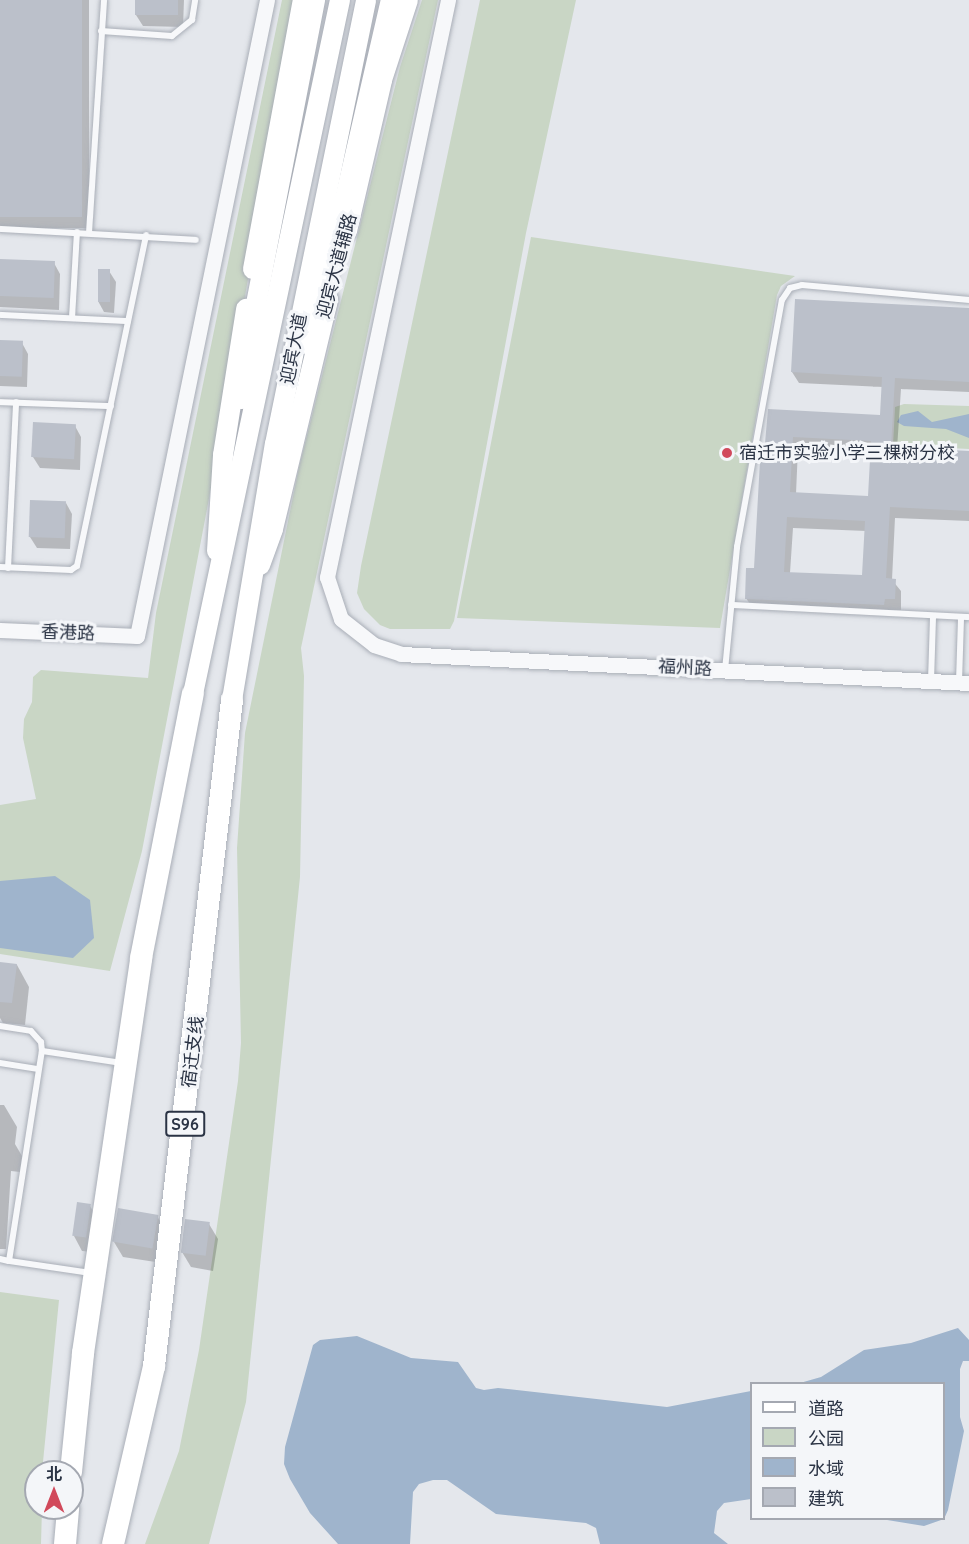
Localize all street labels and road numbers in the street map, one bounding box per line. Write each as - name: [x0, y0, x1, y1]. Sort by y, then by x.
- street label: 迎宾大道辅路: [313, 211, 361, 321]
- street label: 迎宾大道: [277, 312, 311, 386]
- street label: 香港路: [41, 621, 95, 645]
- street label: 福州路: [657, 656, 713, 680]
- street label: 宿迁支线: [178, 1015, 208, 1089]
- road number: S96: [164, 1111, 206, 1137]

